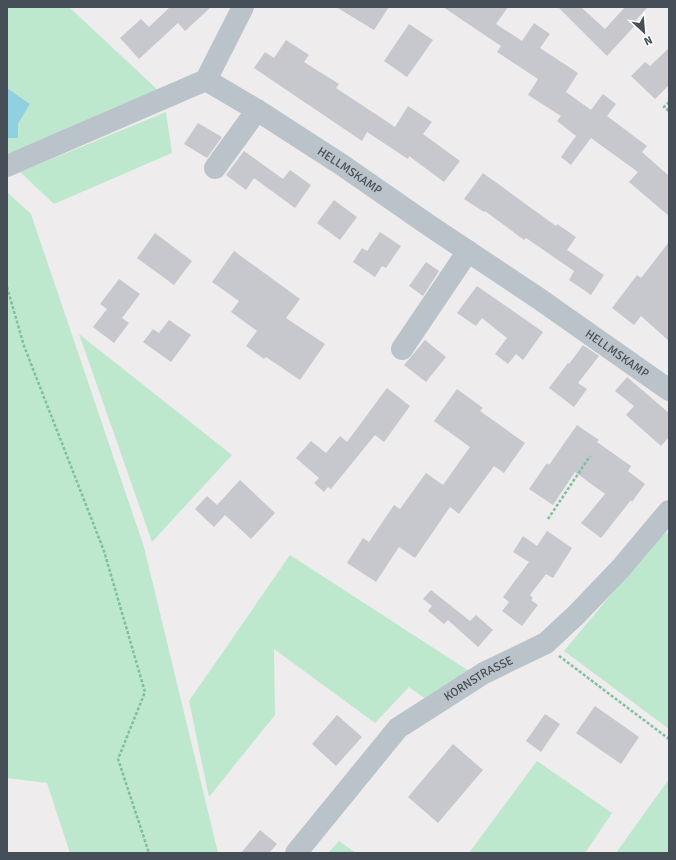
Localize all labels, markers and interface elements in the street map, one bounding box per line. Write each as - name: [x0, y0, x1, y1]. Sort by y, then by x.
- north arrow: [624, 12, 664, 52]
- text: N: [642, 33, 654, 48]
- street label: HELLMSKAMP: [314, 144, 385, 198]
- street label: HELLMSKAMP: [582, 326, 652, 382]
- street label: KORNSTRASSE: [441, 653, 516, 705]

